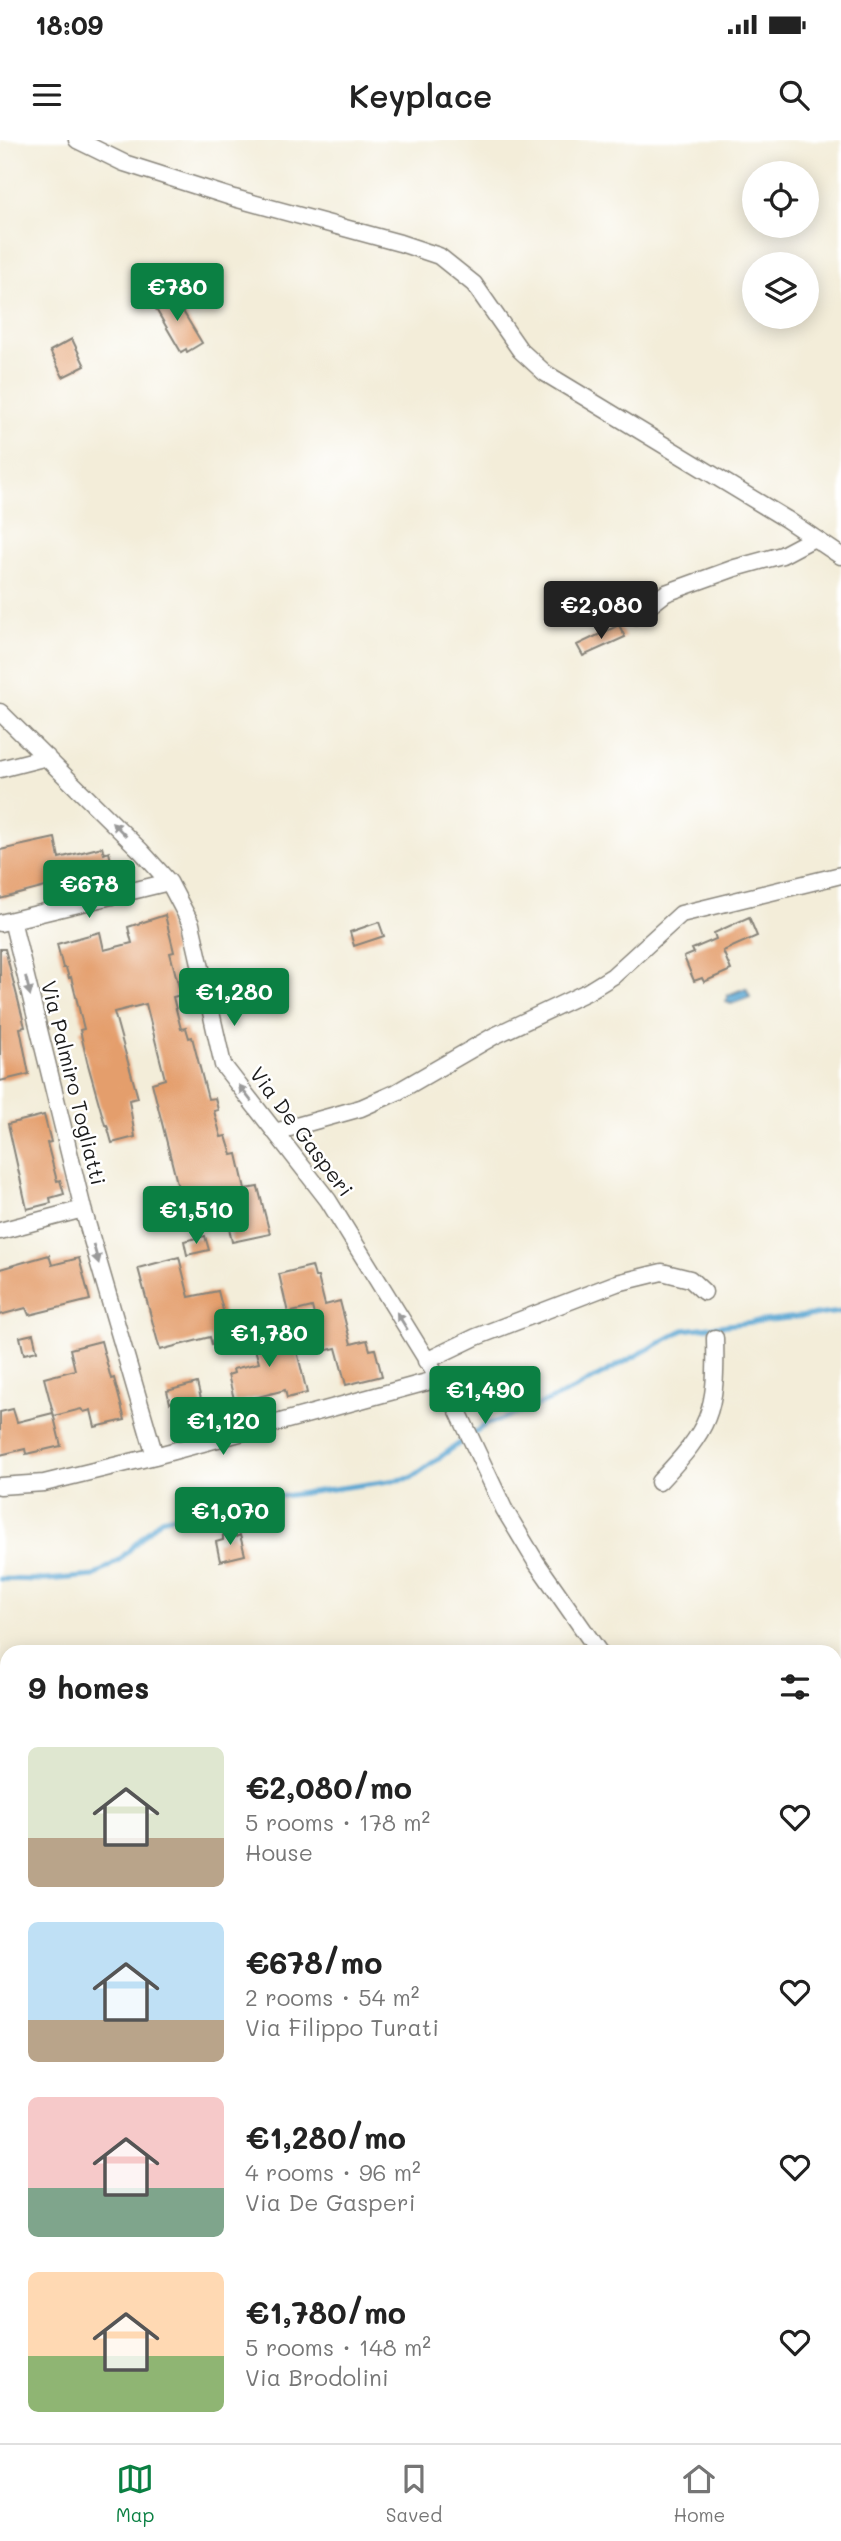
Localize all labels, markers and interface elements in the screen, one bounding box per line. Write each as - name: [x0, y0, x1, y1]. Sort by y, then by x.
- text: 18:09: [35, 8, 103, 42]
- text: Keyplace: [349, 74, 492, 116]
- icon: menu: [28, 76, 66, 114]
- icon: search: [775, 76, 813, 114]
- map controls: [742, 161, 819, 329]
- button: locate: [742, 161, 819, 238]
- button: layers: [742, 252, 819, 329]
- pin: €780: [136, 264, 218, 323]
- text: €780: [147, 271, 207, 301]
- pin: €2,080: [544, 582, 658, 641]
- text: €2,080: [560, 589, 642, 619]
- one-way arrow: [110, 820, 127, 837]
- pin: €678: [48, 860, 130, 920]
- text: €678: [59, 868, 119, 898]
- pin: €1,280: [177, 968, 291, 1028]
- one-way arrow: [23, 975, 34, 997]
- text: €1,280: [195, 976, 273, 1006]
- street label: Via Palmiro Togliatti: [36, 978, 113, 1188]
- street label: Via De Gasperi: [245, 1061, 360, 1201]
- one-way arrow: [239, 1084, 253, 1102]
- pin: €1,510: [139, 1186, 253, 1246]
- text: €1,510: [159, 1194, 233, 1224]
- one-way arrow: [91, 1244, 101, 1265]
- pin: €1,780: [212, 1310, 326, 1369]
- one-way arrow: [395, 1311, 408, 1330]
- text: €1,780: [230, 1317, 308, 1347]
- pin: €1,490: [428, 1366, 542, 1426]
- text: €1,490: [445, 1374, 525, 1404]
- pin: €1,120: [166, 1398, 280, 1457]
- text: €1,120: [186, 1405, 260, 1435]
- pin: €1,070: [173, 1488, 287, 1547]
- text: €1,070: [191, 1495, 269, 1525]
- text: 9 homes: [28, 1667, 149, 1707]
- icon: filters: [776, 1668, 814, 1706]
- text: €2,080/mo: [245, 1767, 412, 1807]
- icon: home: [84, 1775, 168, 1859]
- icon: heart: [776, 1798, 814, 1836]
- text: 5 rooms · 178 m²: [245, 1807, 430, 1837]
- text: House: [245, 1837, 313, 1867]
- text: €678/mo: [245, 1942, 382, 1982]
- icon: home: [84, 1950, 168, 2034]
- icon: heart: [776, 1973, 814, 2011]
- text: 2 rooms · 54 m²: [245, 1982, 420, 2012]
- text: Via Filippo Turati: [245, 2012, 439, 2042]
- text: €1,280/mo: [245, 2117, 406, 2157]
- icon: home: [84, 2125, 168, 2209]
- icon: heart: [776, 2148, 814, 2186]
- text: 4 rooms · 96 m²: [245, 2157, 421, 2187]
- text: Via De Gasperi: [245, 2187, 415, 2217]
- text: €1,780/mo: [245, 2292, 406, 2332]
- icon: home: [84, 2300, 168, 2384]
- icon: heart: [776, 2323, 814, 2361]
- text: 5 rooms · 148 m²: [245, 2332, 431, 2362]
- text: Via Brodolini: [245, 2362, 389, 2392]
- tab: Map: [116, 2460, 154, 2527]
- tab: Saved: [386, 2460, 442, 2527]
- tab: Home: [674, 2460, 725, 2527]

